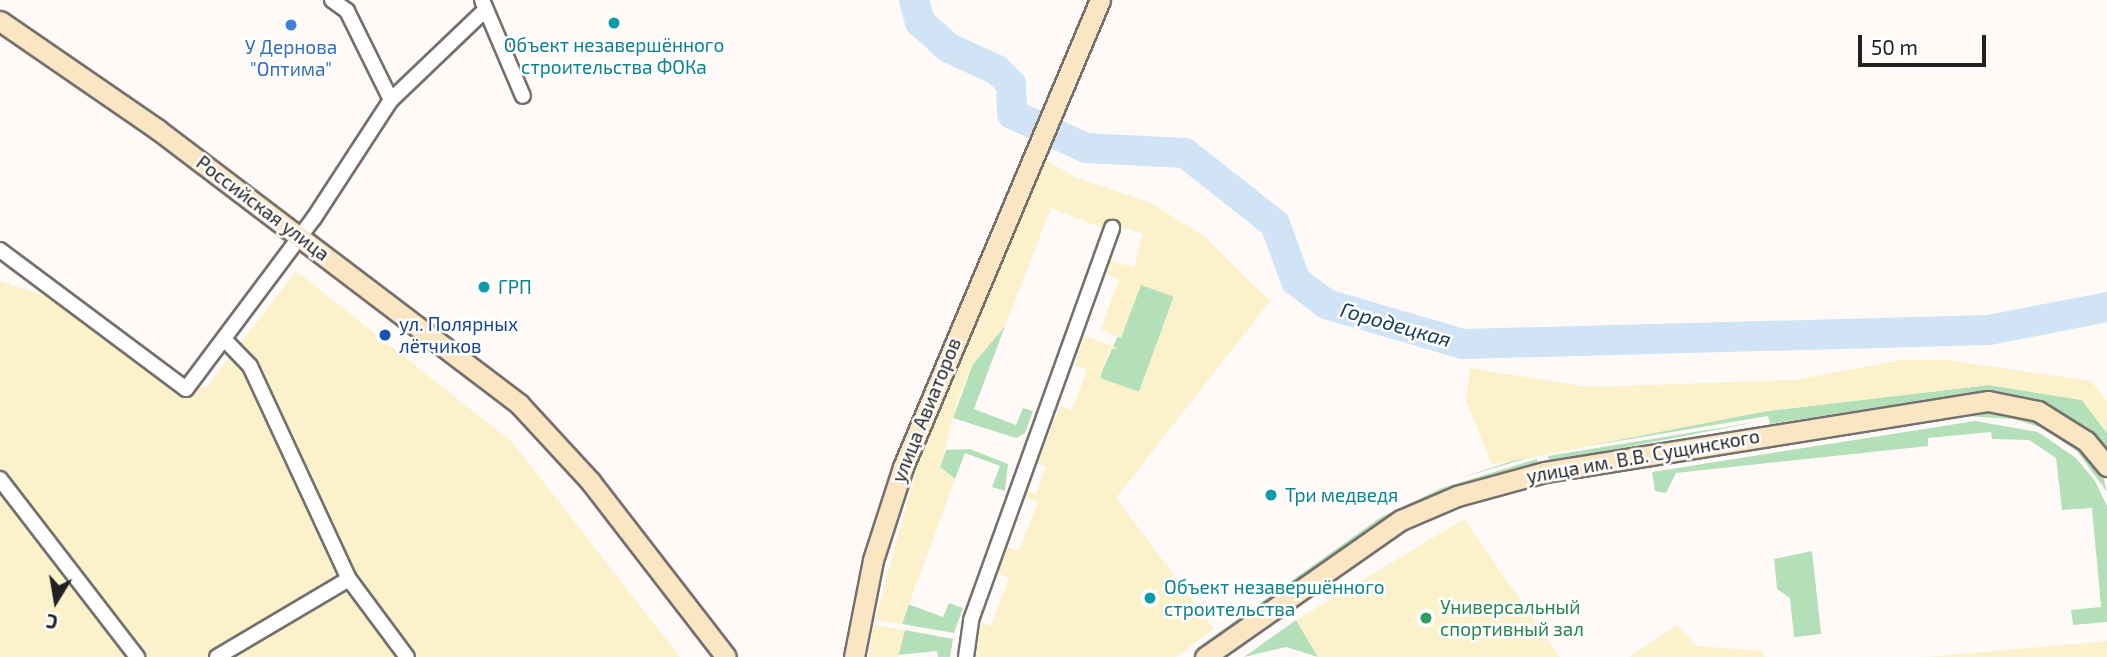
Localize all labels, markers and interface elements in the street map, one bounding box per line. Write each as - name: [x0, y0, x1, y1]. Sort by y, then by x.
- marker: Объект незавершённого строительства ФОКа: [606, 15, 622, 31]
- marker: У Дернова "Оптима": [283, 17, 299, 33]
- scale bar: [1862, 21, 1990, 65]
- place label: Объект незавершённого строительства ФОКа: [504, 34, 724, 78]
- text: 50 m: [1871, 34, 1918, 59]
- place label: У Дернова "Оптима": [245, 36, 337, 80]
- street label: Российская улица: [192, 151, 334, 265]
- place label: ГРП: [498, 276, 532, 298]
- marker: ГРП: [476, 279, 492, 295]
- water label: Городецкая: [1338, 296, 1454, 352]
- place label: ул. Полярных лётчиков: [399, 313, 518, 357]
- marker: ул. Полярных лётчиков: [377, 327, 393, 343]
- street label: улица Авиаторов: [887, 334, 965, 486]
- street label: улица им. В.В. Сущинского: [1525, 424, 1761, 488]
- place label: Три медведя: [1285, 484, 1398, 506]
- marker: Три медведя: [1263, 487, 1279, 503]
- north arrow: [21, 566, 91, 636]
- place label: Объект незавершённого строительства: [1164, 576, 1385, 620]
- marker: Объект незавершённого строительства: [1142, 590, 1158, 606]
- place label: Универсальный спортивный зал: [1440, 596, 1584, 640]
- text: С: [44, 610, 60, 634]
- marker: Универсальный спортивный зал: [1418, 610, 1434, 626]

